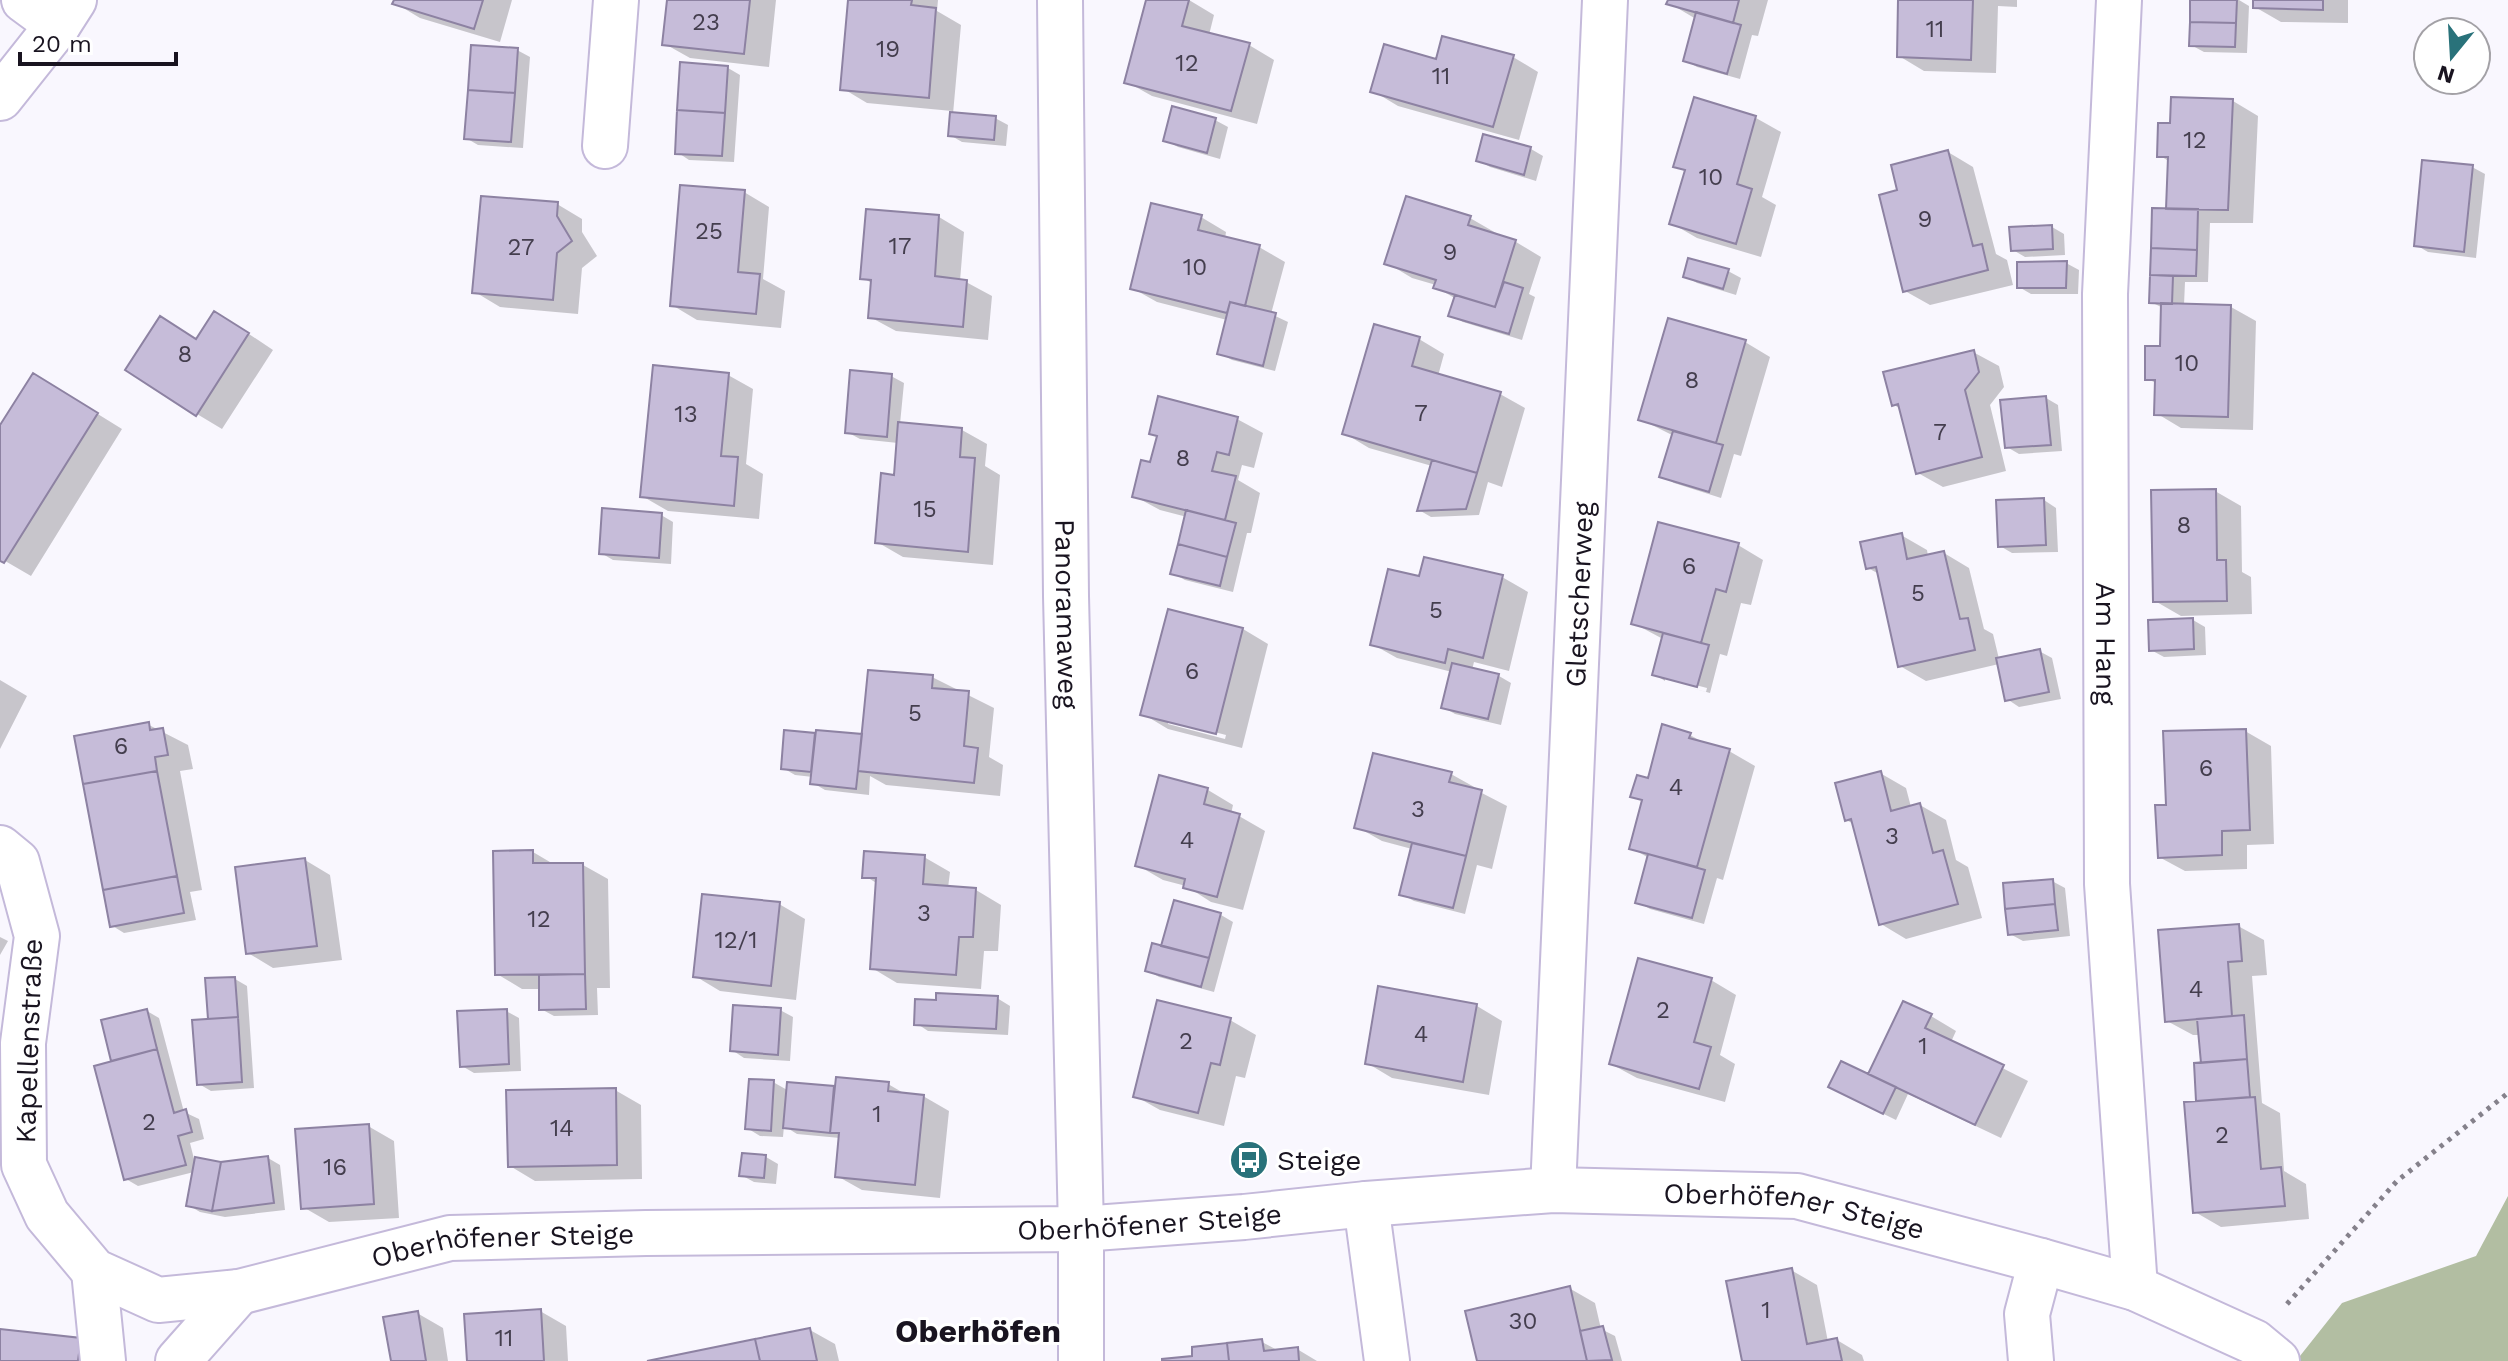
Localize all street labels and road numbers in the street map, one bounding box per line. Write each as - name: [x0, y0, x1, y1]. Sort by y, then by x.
- street label: Gletscherweg: [1558, 501, 1600, 688]
- street label: Panoramaweg: [1049, 519, 1085, 710]
- street label: Am Hang: [2089, 582, 2123, 705]
- street label: Kapellenstraße: [9, 938, 49, 1144]
- street label: Oberhöfener Steige: [1663, 1176, 1928, 1246]
- street label: Oberhöfener Steige: [1017, 1197, 1283, 1246]
- street label: Oberhöfener Steige: [368, 1217, 635, 1274]

